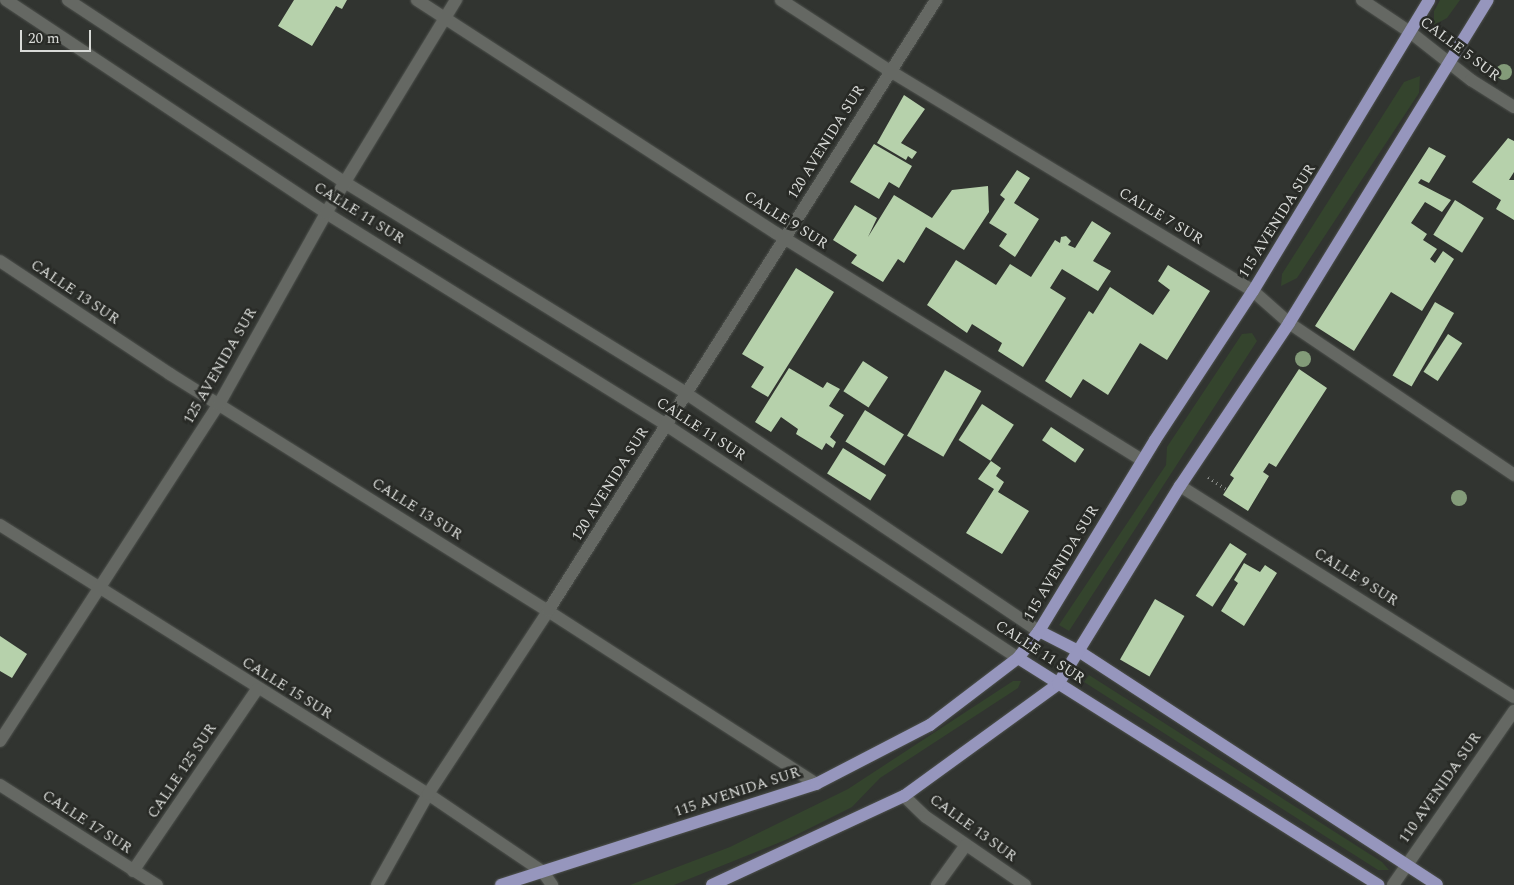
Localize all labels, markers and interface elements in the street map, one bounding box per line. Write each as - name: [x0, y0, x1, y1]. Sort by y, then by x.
- street label: CALLE 5 SUR: [1417, 13, 1503, 85]
- scale bar: [22, 20, 94, 52]
- text: 20 m: [28, 27, 60, 50]
- street label: 120 AVENIDA SUR: [784, 82, 868, 202]
- street label: 115 AVENIDA SUR: [1235, 161, 1319, 281]
- street label: CALLE 11 SUR: [311, 178, 407, 248]
- street label: CALLE 7 SUR: [1116, 184, 1206, 248]
- street label: CALLE 9 SUR: [741, 187, 831, 253]
- street label: CALLE 13 SUR: [27, 256, 123, 328]
- street label: 125 AVENIDA SUR: [179, 305, 261, 427]
- street label: CALLE 11 SUR: [653, 393, 749, 465]
- street label: 120 AVENIDA SUR: [568, 424, 652, 544]
- street label: CALLE 13 SUR: [369, 474, 465, 544]
- street label: 115 AVENIDA SUR: [1020, 502, 1102, 624]
- street label: CALLE 9 SUR: [1311, 544, 1401, 610]
- street label: CALLE 11 SUR: [992, 616, 1088, 688]
- street label: CALLE 15 SUR: [239, 653, 335, 723]
- street label: CALLE 125 SUR: [144, 720, 220, 822]
- street label: 110 AVENIDA SUR: [1395, 729, 1485, 847]
- street label: 115 AVENIDA SUR: [672, 763, 802, 821]
- street label: CALLE 17 SUR: [39, 786, 135, 858]
- street label: CALLE 13 SUR: [926, 791, 1020, 865]

